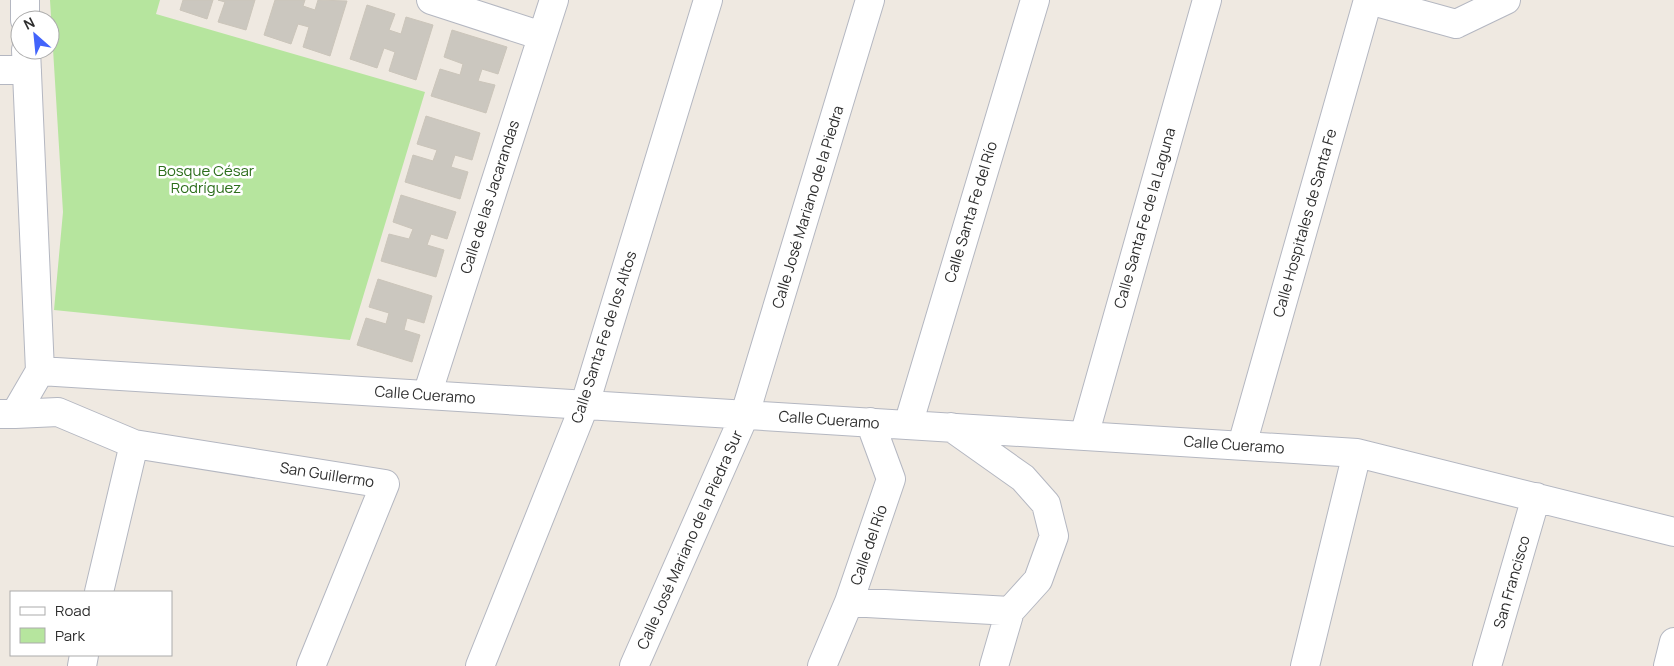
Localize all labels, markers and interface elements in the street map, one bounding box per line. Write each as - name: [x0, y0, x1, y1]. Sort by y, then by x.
- north arrow: [10, 10, 60, 60]
- text: N: [20, 12, 38, 34]
- street label: Calle José Mariano de la Piedra: [767, 103, 848, 311]
- street label: Calle de las Jacarandas: [455, 117, 524, 276]
- street label: Calle Santa Fe de la Laguna: [1109, 125, 1180, 311]
- street label: Calle Hospitales de Santa Fe: [1268, 126, 1342, 320]
- street label: Calle Santa Fe del Río: [939, 138, 1002, 285]
- park label: Bosque César Rodríguez: [158, 160, 255, 198]
- street label: Calle Santa Fe de los Altos: [566, 248, 641, 426]
- street label: Calle Cueramo: [374, 380, 476, 409]
- street label: Calle Cueramo: [778, 405, 880, 434]
- street label: Calle José Mariano de la Piedra Sur: [632, 426, 748, 653]
- street label: Calle Cueramo: [1183, 430, 1285, 459]
- street label: San Guillermo: [278, 457, 376, 492]
- street label: Calle del Río: [845, 502, 892, 588]
- street label: San Francisco: [1488, 533, 1535, 631]
- legend: [10, 591, 172, 656]
- text: Road: [55, 600, 91, 621]
- text: Park: [55, 625, 85, 646]

